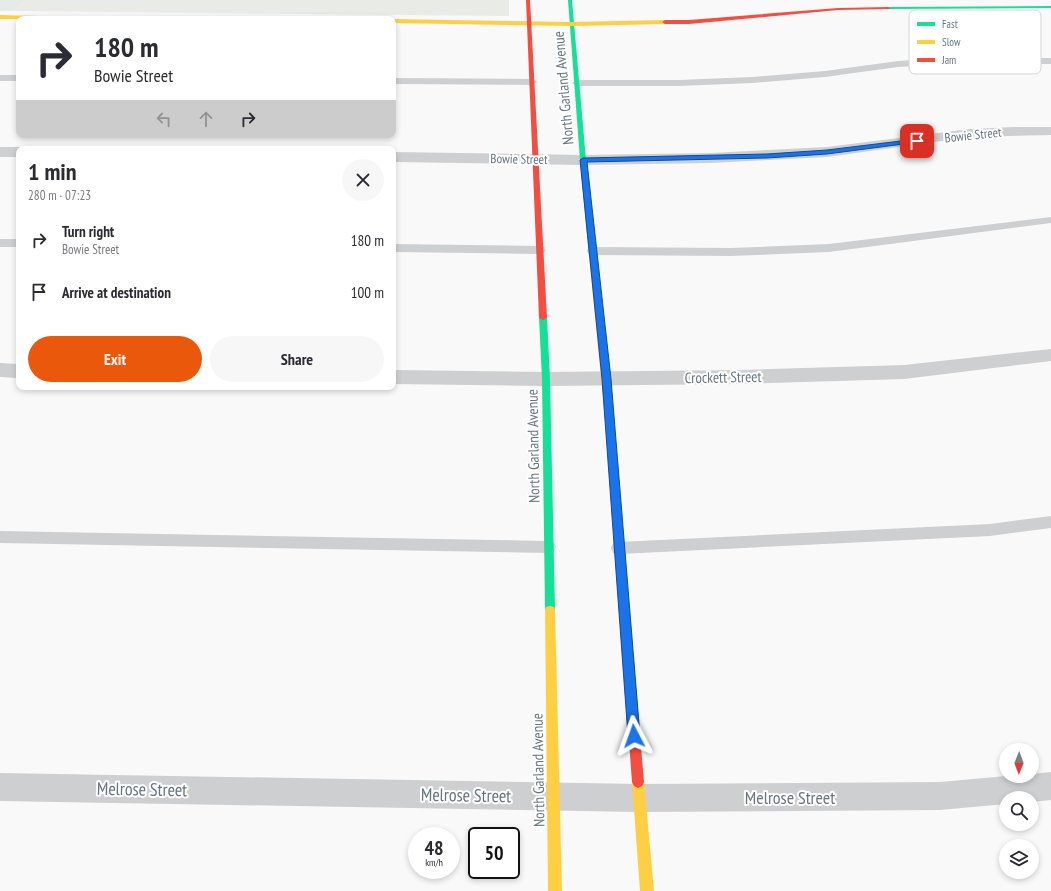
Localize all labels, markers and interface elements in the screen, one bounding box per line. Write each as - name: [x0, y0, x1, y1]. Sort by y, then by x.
- legend: [909, 10, 1041, 74]
- text: Fast: [942, 17, 958, 31]
- text: 180 m: [94, 28, 158, 65]
- street label: North Garland Avenue: [549, 31, 577, 145]
- icon: right: [28, 32, 80, 84]
- text: Slow: [942, 35, 961, 49]
- text: Jam: [941, 53, 956, 67]
- text: Bowie Street: [94, 64, 173, 87]
- icon: left: [153, 108, 175, 130]
- icon: ahead: [195, 108, 217, 130]
- icon: right: [237, 108, 259, 130]
- pin: [900, 124, 934, 158]
- street label: Bowie Street: [944, 124, 1003, 146]
- icon: arrive: [906, 130, 928, 152]
- street label: Bowie Street: [490, 150, 548, 168]
- text: 1 min: [28, 156, 76, 187]
- button: close: [342, 159, 384, 201]
- text: 280 m · 07:23: [28, 187, 91, 204]
- text: Turn right: [62, 222, 114, 241]
- icon: right: [28, 229, 50, 251]
- text: 180 m: [351, 231, 384, 250]
- text: Bowie Street: [62, 241, 119, 258]
- icon: arrive: [28, 281, 50, 303]
- text: Arrive at destination: [62, 283, 171, 302]
- text: 100 m: [351, 283, 384, 302]
- button: Exit: [28, 336, 202, 382]
- button: Share: [210, 336, 384, 382]
- street label: Crockett Street: [684, 367, 762, 387]
- street label: North Garland Avenue: [523, 389, 543, 503]
- street label: North Garland Avenue: [528, 713, 548, 827]
- position arrow: [613, 715, 655, 757]
- north arrow: [999, 743, 1039, 783]
- map controls: [999, 743, 1039, 879]
- street label: Melrose Street: [97, 777, 187, 801]
- street label: Melrose Street: [421, 783, 511, 807]
- street label: Melrose Street: [745, 786, 835, 809]
- button: search: [999, 791, 1039, 831]
- speed limit sign: 50: [468, 827, 520, 879]
- text: 48: [424, 835, 444, 861]
- button: layers: [999, 839, 1039, 879]
- text: km/h: [425, 856, 443, 869]

